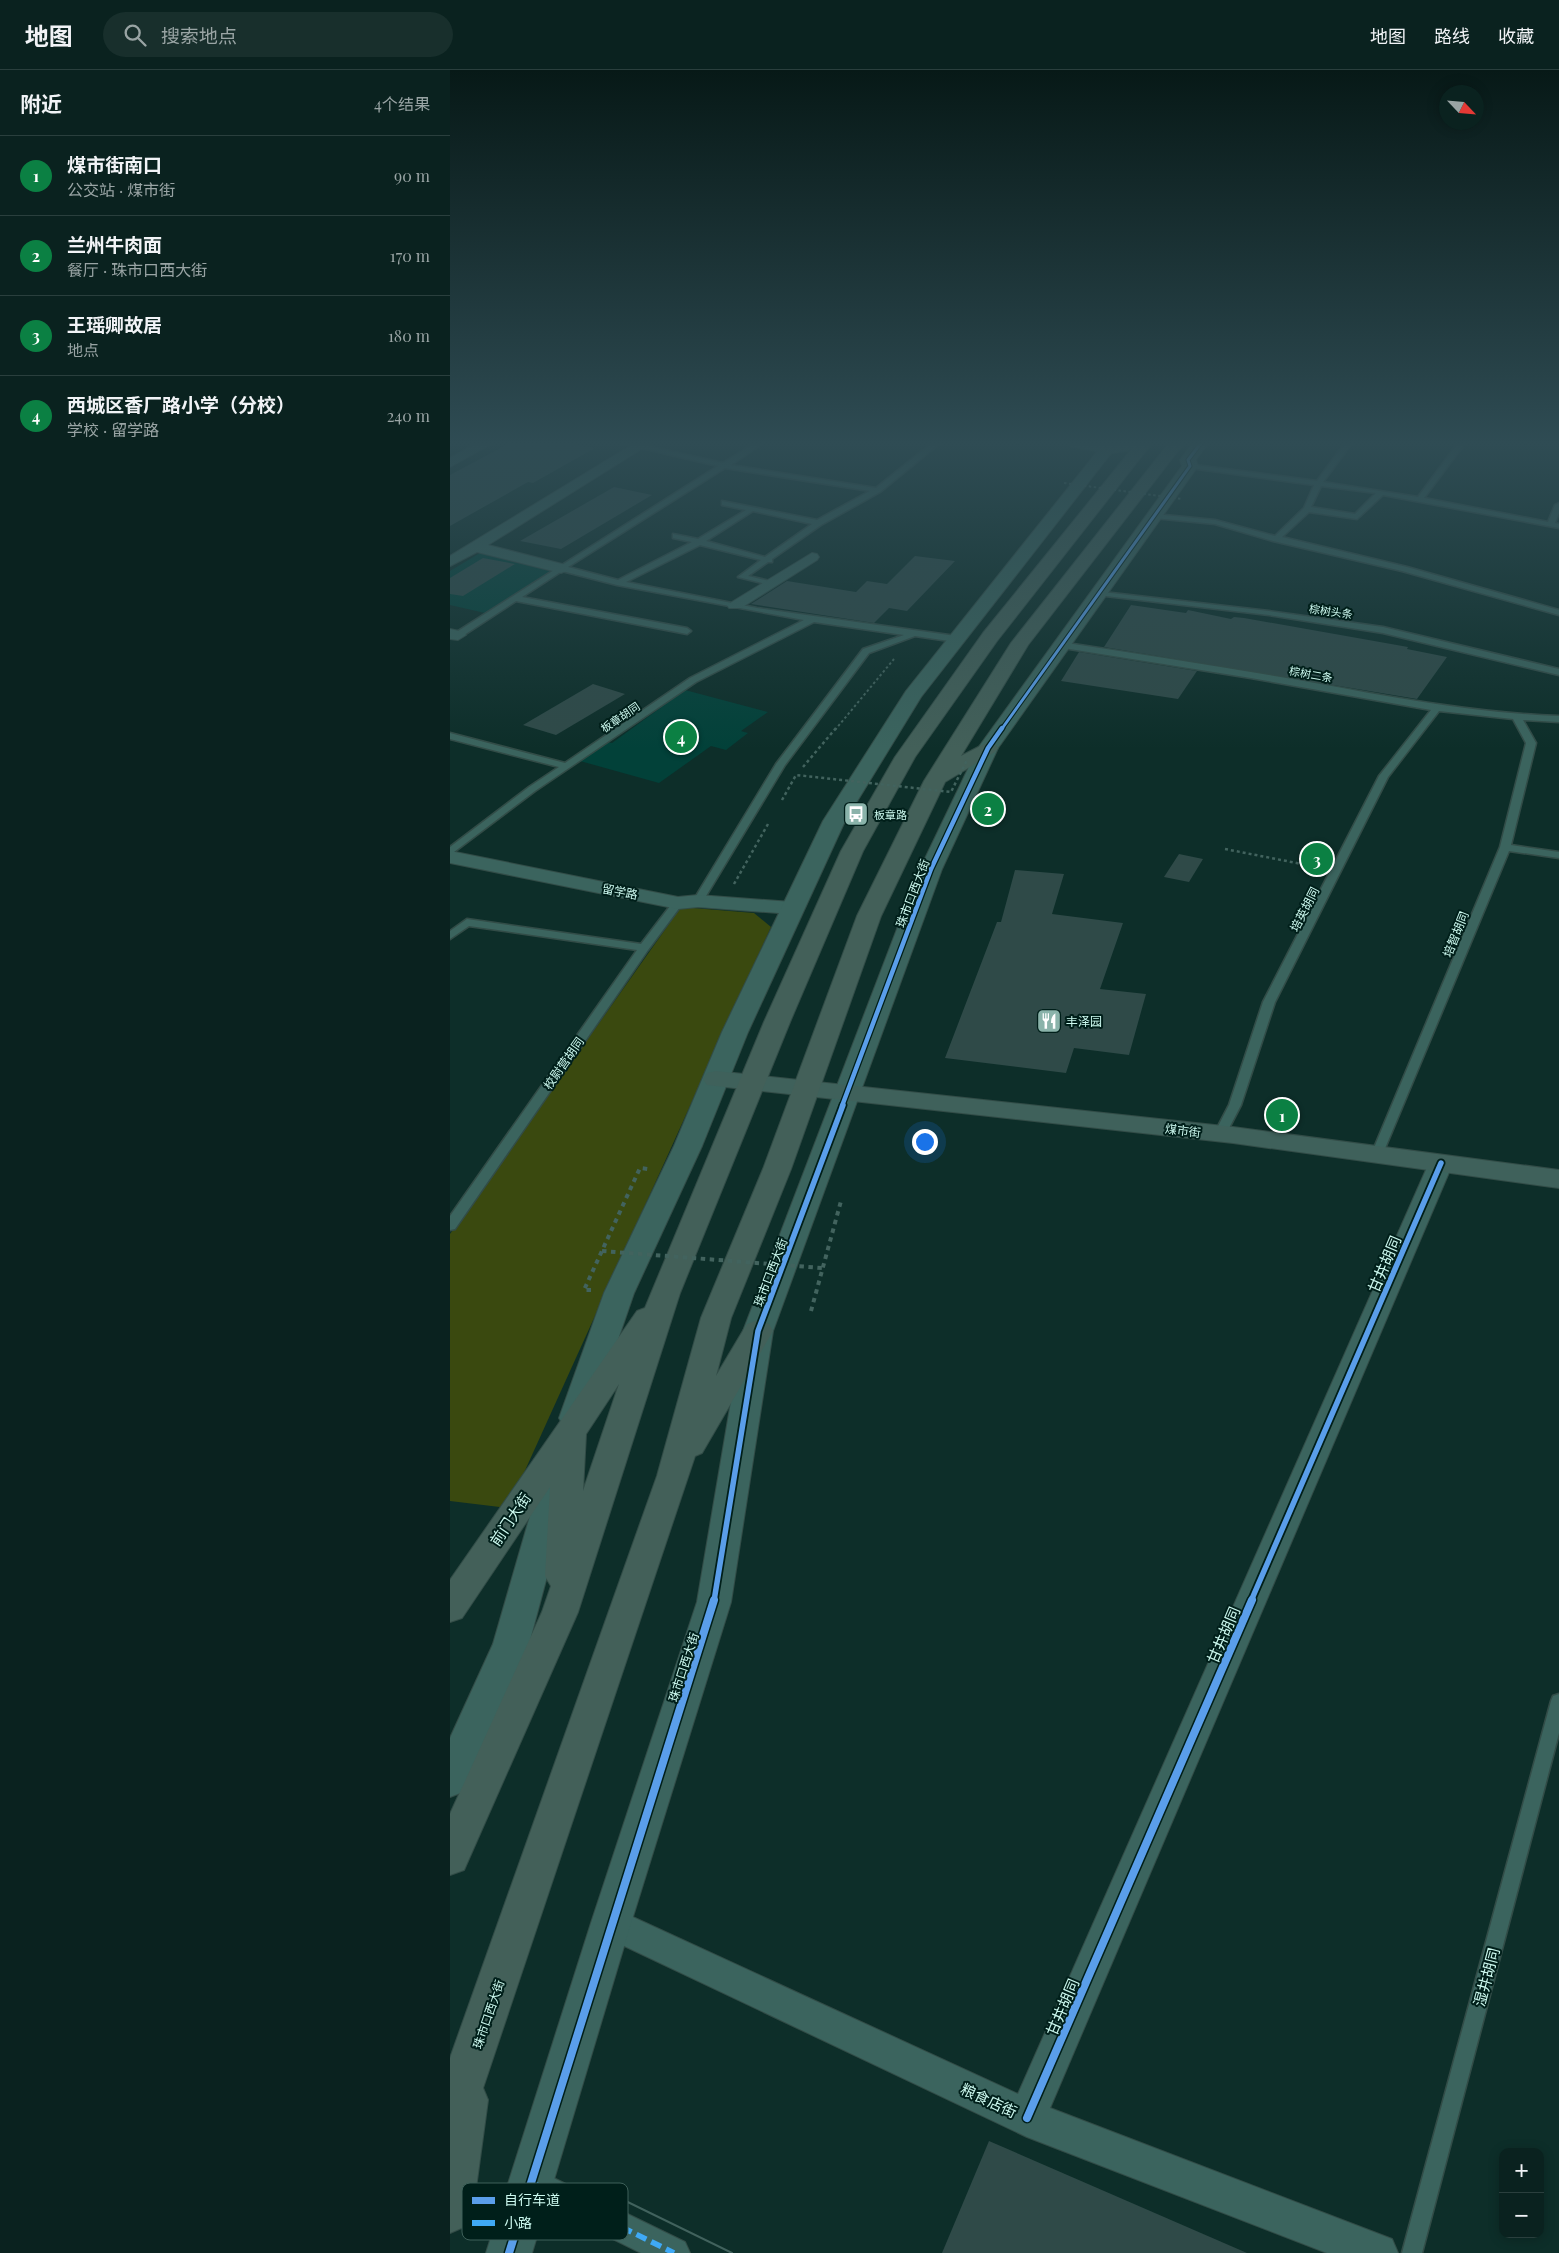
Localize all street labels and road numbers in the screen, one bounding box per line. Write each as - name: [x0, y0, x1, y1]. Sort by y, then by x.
- street label: 棕树头条: [1308, 601, 1354, 621]
- street label: 棕树二条: [1288, 663, 1334, 685]
- street label: 板章胡同: [598, 698, 642, 736]
- street label: 珠市口西大街: [892, 857, 932, 929]
- street label: 留学路: [601, 880, 639, 902]
- street label: 培英胡同: [1286, 884, 1322, 934]
- street label: 培智胡同: [1439, 909, 1471, 959]
- street label: 校尉营胡同: [539, 1034, 587, 1092]
- street label: 煤市街: [1164, 1120, 1202, 1140]
- street label: 甘井胡同: [1363, 1232, 1405, 1296]
- street label: 珠市口西大街: [750, 1236, 790, 1308]
- street label: 前门大街: [485, 1489, 535, 1549]
- street label: 甘井胡同: [1202, 1603, 1244, 1667]
- street label: 珠市口西大街: [664, 1630, 702, 1704]
- street label: 湿井胡同: [1469, 1945, 1503, 2009]
- street label: 甘井胡同: [1041, 1975, 1083, 2039]
- street label: 珠市口西大街: [469, 1977, 507, 2051]
- street label: 粮食店街: [958, 2078, 1020, 2122]

